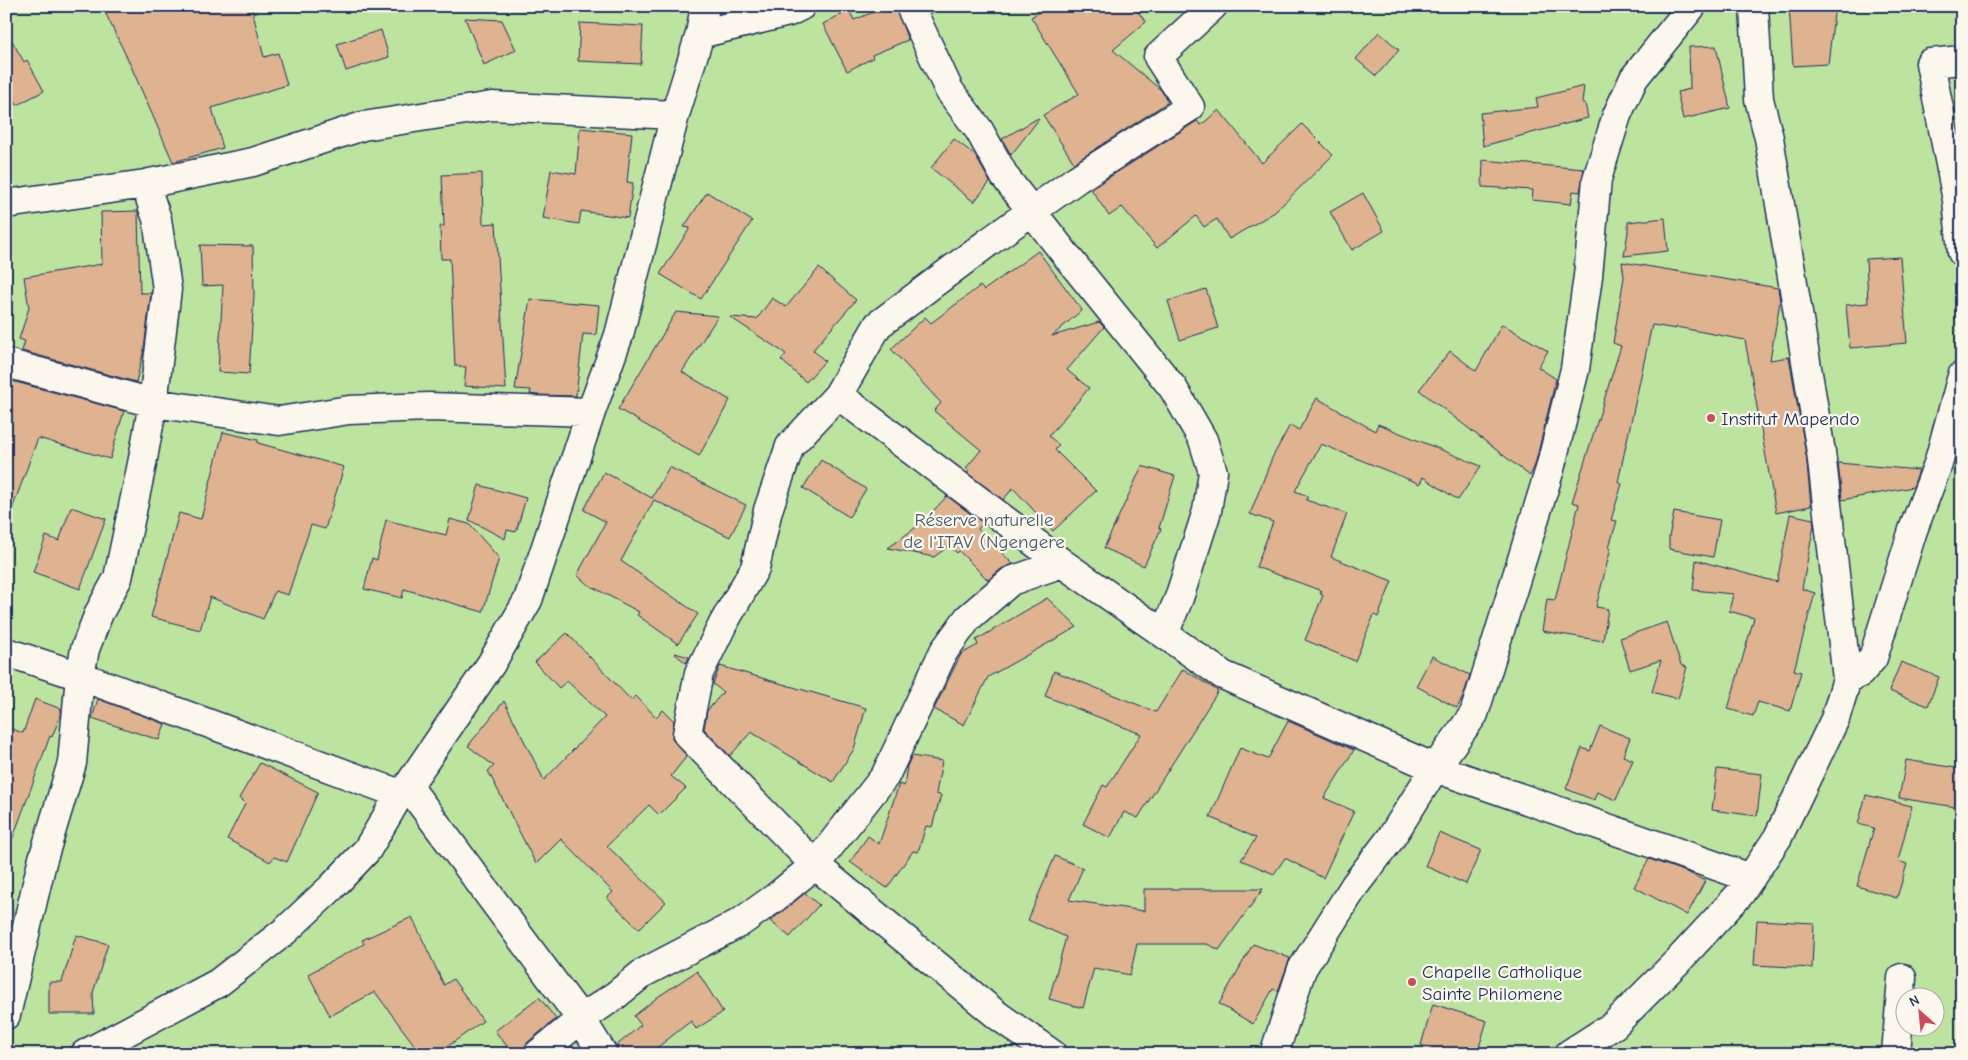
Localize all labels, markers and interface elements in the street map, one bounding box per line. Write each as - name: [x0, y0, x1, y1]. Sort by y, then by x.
- place label: Institut Mapendo: [1721, 408, 1860, 430]
- marker: Institut Mapendo: [1705, 412, 1717, 424]
- park label: Réserve naturelle de l'ITAV (Ngengere: [903, 509, 1065, 553]
- place label: Chapelle Catholique Sainte Philomene: [1422, 961, 1582, 1005]
- marker: Chapelle Catholique Sainte Philomene: [1406, 976, 1418, 988]
- north arrow: [1896, 988, 1946, 1038]
- text: N: [1906, 991, 1922, 1011]

